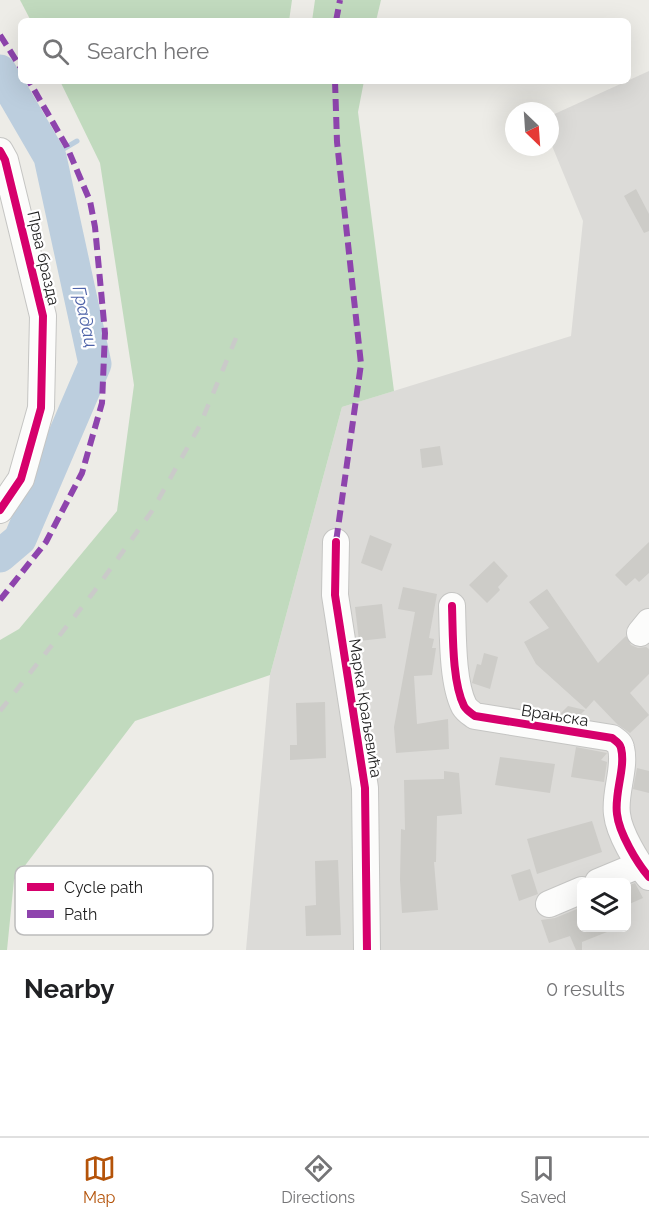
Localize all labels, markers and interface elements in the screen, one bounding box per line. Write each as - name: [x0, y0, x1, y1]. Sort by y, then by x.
- search box: [18, 18, 631, 84]
- icon: search: [39, 35, 72, 68]
- text: Search here: [87, 38, 209, 64]
- north arrow: [505, 102, 559, 156]
- street label: Прва бразда: [23, 209, 64, 307]
- water label: Градац: [69, 284, 102, 350]
- street label: Марка Краљевића: [345, 637, 386, 779]
- street label: Врањска: [520, 701, 590, 730]
- legend: [15, 866, 213, 935]
- text: Cycle path: [64, 878, 143, 897]
- map controls: [577, 878, 631, 932]
- button: layers: [577, 878, 631, 932]
- text: Path: [64, 905, 97, 924]
- text: Nearby: [24, 974, 114, 1004]
- text: 0 results: [546, 977, 625, 1001]
- tab: Map: [83, 1152, 116, 1207]
- tab: Directions: [281, 1152, 355, 1207]
- tab: Saved: [520, 1152, 566, 1207]

